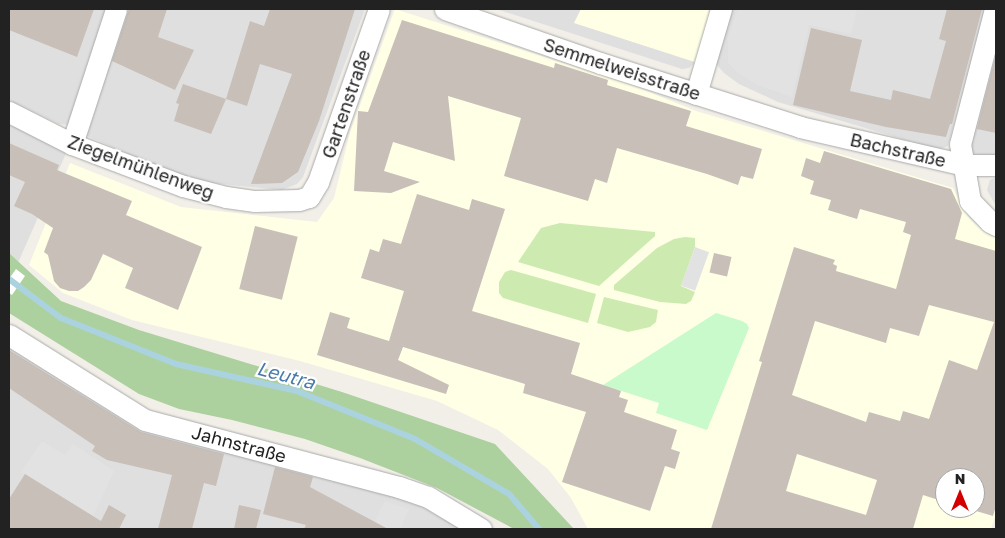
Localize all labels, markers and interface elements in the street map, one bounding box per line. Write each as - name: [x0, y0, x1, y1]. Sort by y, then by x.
- street label: Semmelweisstraße: [541, 33, 703, 105]
- street label: Gartenstraße: [317, 47, 375, 161]
- street label: Bachstraße: [848, 128, 948, 172]
- street label: Ziegelmühlenweg: [65, 131, 217, 203]
- water label: Leutra: [255, 356, 317, 394]
- street label: Jahnstraße: [189, 421, 289, 467]
- north arrow: [935, 468, 985, 518]
- text: N: [955, 470, 965, 487]

